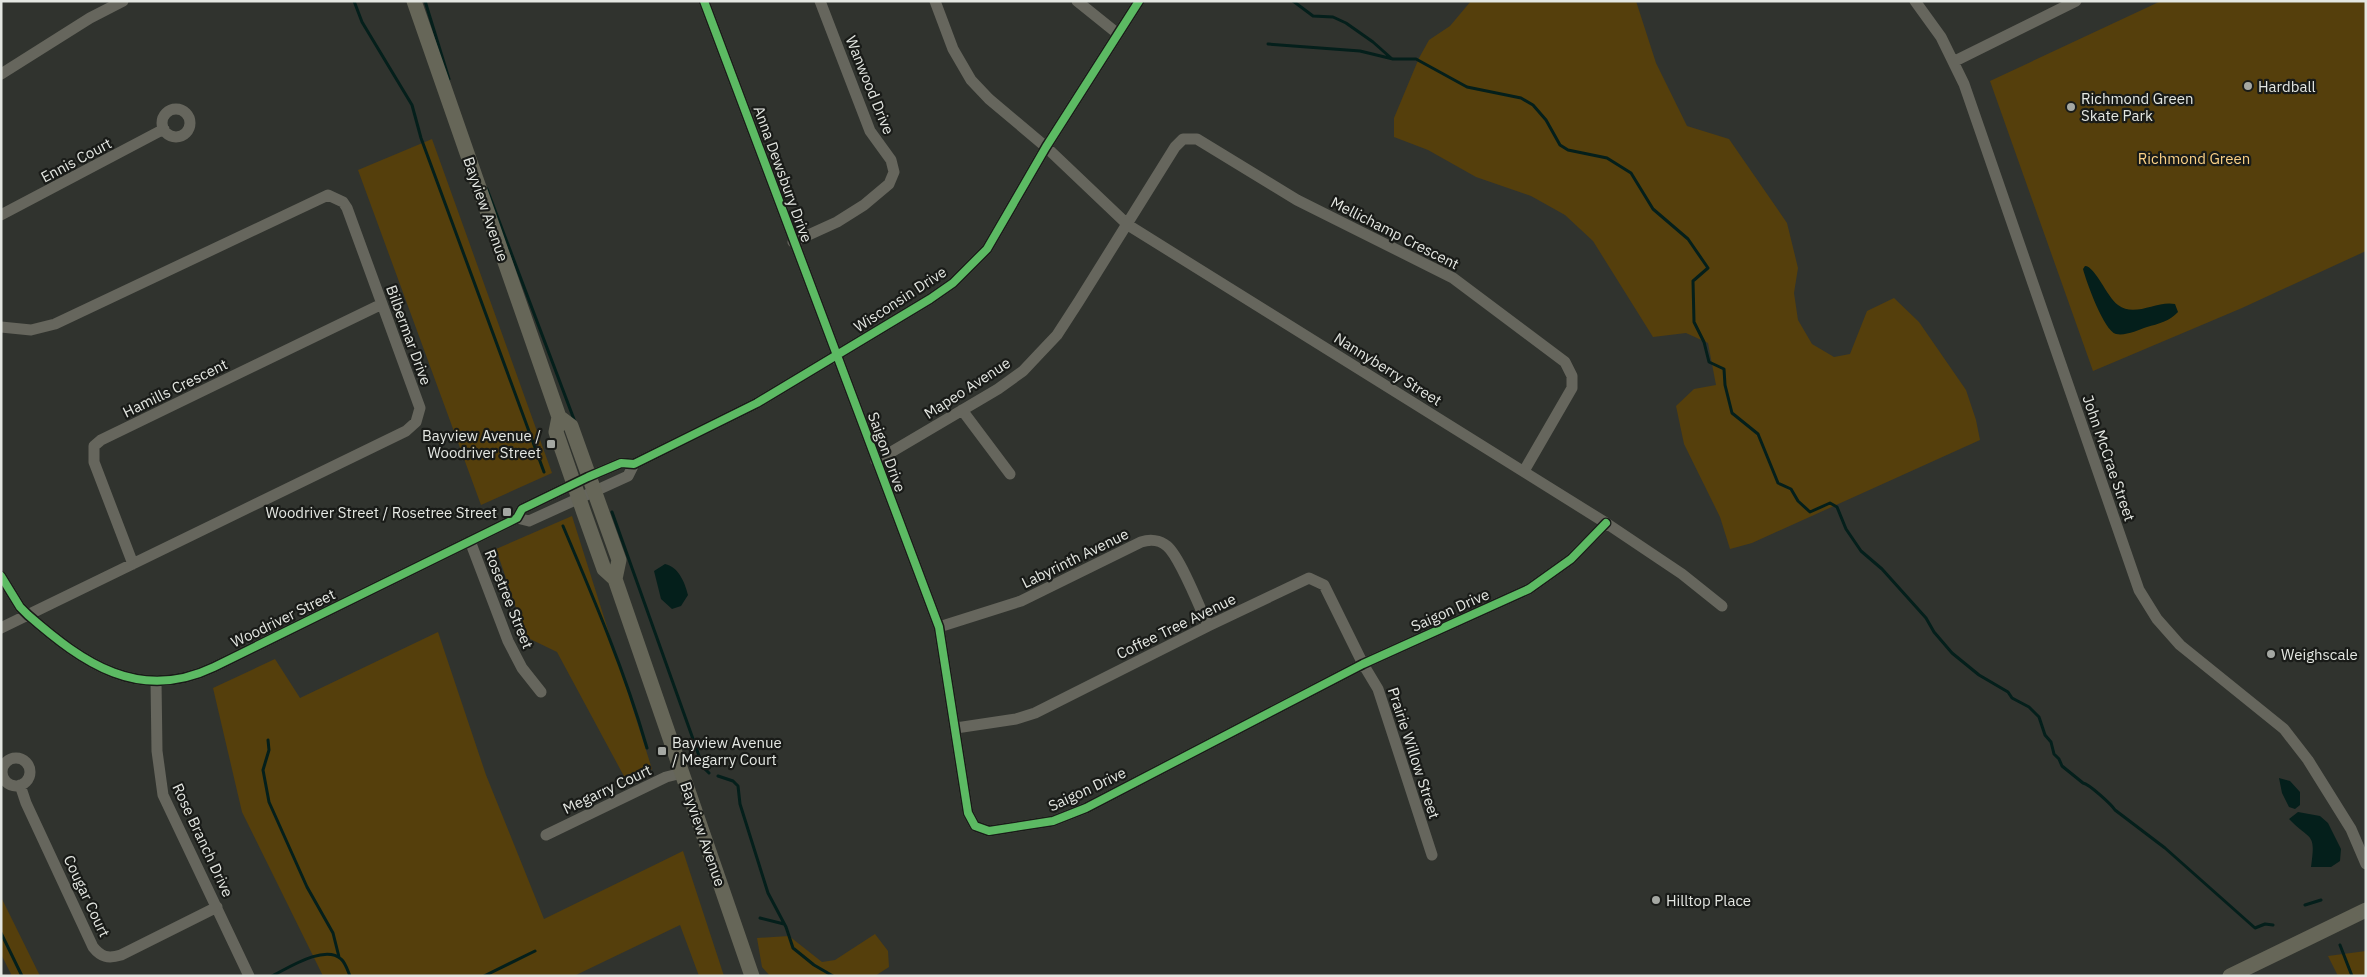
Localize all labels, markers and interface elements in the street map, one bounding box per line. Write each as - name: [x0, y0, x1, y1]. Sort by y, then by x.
- street label: Wanwood Drive: [842, 33, 898, 137]
- place label: Hardball: [2258, 77, 2316, 96]
- marker: Hardball: [2242, 80, 2254, 92]
- place label: Richmond Green Skate Park: [2081, 89, 2194, 125]
- marker: Richmond Green Skate Park: [2065, 101, 2077, 113]
- street label: Anna Dewsbury Drive: [749, 103, 817, 245]
- street label: Ennis Court: [37, 133, 115, 187]
- park label: Richmond Green: [2138, 149, 2250, 168]
- street label: Bayview Avenue: [459, 154, 513, 264]
- street label: Mellichamp Crescent: [1328, 192, 1462, 274]
- street label: Wisconsin Drive: [850, 262, 950, 336]
- street label: Bilbermar Drive: [382, 282, 436, 388]
- street label: Nannyberry Street: [1331, 328, 1445, 410]
- street label: Mapeo Avenue: [920, 353, 1014, 423]
- street label: Hamills Crescent: [120, 354, 230, 422]
- street label: John McCrae Street: [2079, 392, 2139, 524]
- street label: Saigon Drive: [864, 409, 910, 495]
- place label: Bayview Avenue / Woodriver Street: [422, 426, 541, 462]
- marker: Bayview Avenue / Woodriver Street: [545, 438, 557, 450]
- place label: Woodriver Street / Rosetree Street: [265, 503, 497, 522]
- marker: Woodriver Street / Rosetree Street: [501, 506, 513, 518]
- street label: Labyrinth Avenue: [1018, 524, 1132, 592]
- street label: Rosetree Street: [480, 547, 538, 651]
- street label: Saigon Drive: [1408, 584, 1492, 636]
- street label: Woodriver Street: [228, 585, 338, 651]
- street label: Coffee Tree Avenue: [1113, 589, 1239, 663]
- place label: Weighscale: [2281, 645, 2358, 664]
- marker: Weighscale: [2265, 648, 2277, 660]
- street label: Prairie Willow Street: [1384, 685, 1444, 821]
- place label: Bayview Avenue / Megarry Court: [672, 733, 782, 769]
- marker: Bayview Avenue / Megarry Court: [656, 745, 668, 757]
- street label: Megarry Court: [560, 760, 654, 818]
- street label: Saigon Drive: [1045, 763, 1129, 815]
- street label: Bayview Avenue: [676, 779, 730, 889]
- street label: Rose Branch Drive: [168, 780, 238, 900]
- street label: Cougar Court: [60, 852, 114, 940]
- place label: Hilltop Place: [1666, 891, 1751, 910]
- marker: Hilltop Place: [1650, 894, 1662, 906]

